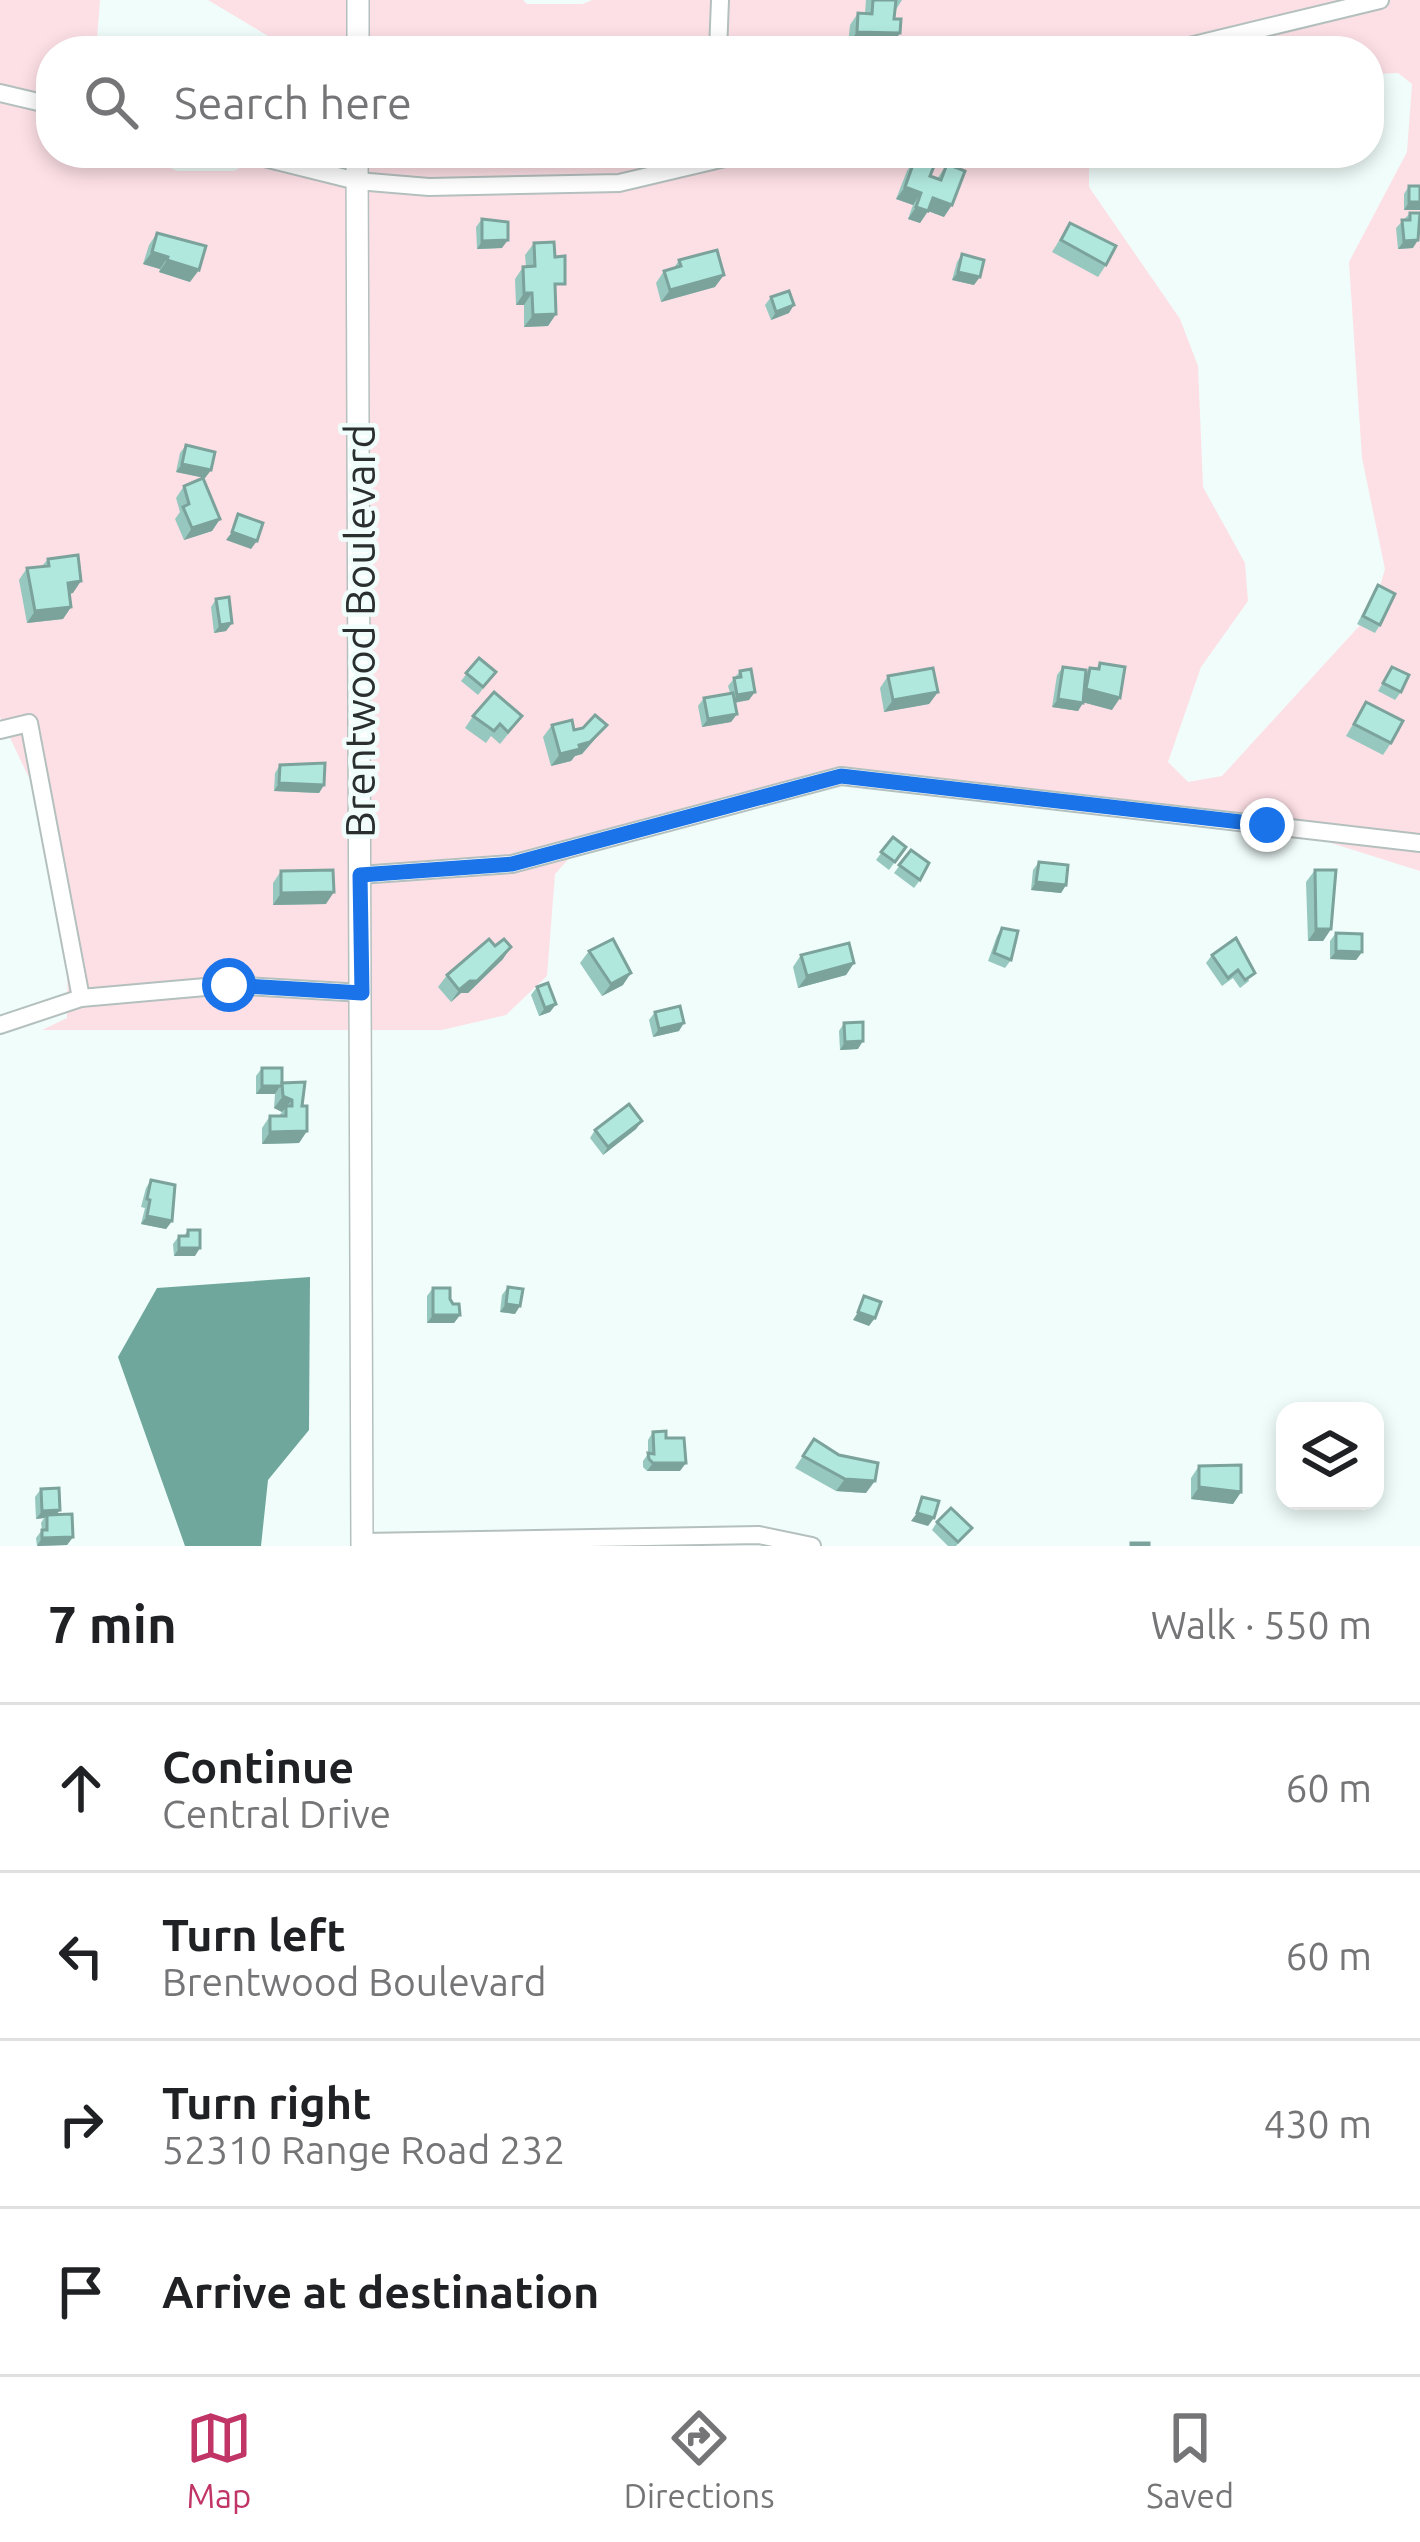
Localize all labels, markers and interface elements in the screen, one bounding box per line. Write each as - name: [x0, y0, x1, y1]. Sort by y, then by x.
- search box: [36, 36, 1384, 168]
- icon: search: [78, 69, 144, 135]
- text: Search here: [174, 77, 412, 128]
- street label: Brentwood Boulevard: [336, 424, 383, 838]
- route end: [1240, 798, 1294, 852]
- route start: [202, 958, 256, 1012]
- map controls: [1276, 1402, 1384, 1510]
- button: layers: [1276, 1402, 1384, 1510]
- text: 7 min: [48, 1595, 177, 1653]
- text: Walk · 550 m: [1151, 1603, 1372, 1646]
- text: Continue: [162, 1741, 354, 1792]
- icon: ahead: [48, 1755, 114, 1821]
- text: 60 m: [1285, 1766, 1372, 1809]
- text: Central Drive: [162, 1792, 391, 1835]
- text: Turn left: [162, 1909, 346, 1960]
- icon: left: [48, 1923, 114, 1989]
- text: 60 m: [1285, 1934, 1372, 1977]
- text: Brentwood Boulevard: [162, 1960, 546, 2003]
- text: Turn right: [162, 2077, 371, 2128]
- icon: right: [48, 2091, 114, 2157]
- text: 430 m: [1263, 2102, 1372, 2145]
- text: 52310 Range Road 232: [162, 2128, 565, 2171]
- icon: arrive: [48, 2259, 114, 2325]
- text: Arrive at destination: [162, 2266, 599, 2317]
- tab: Map: [186, 2405, 252, 2514]
- tab: Directions: [624, 2405, 774, 2514]
- tab: Saved: [1146, 2405, 1234, 2514]

